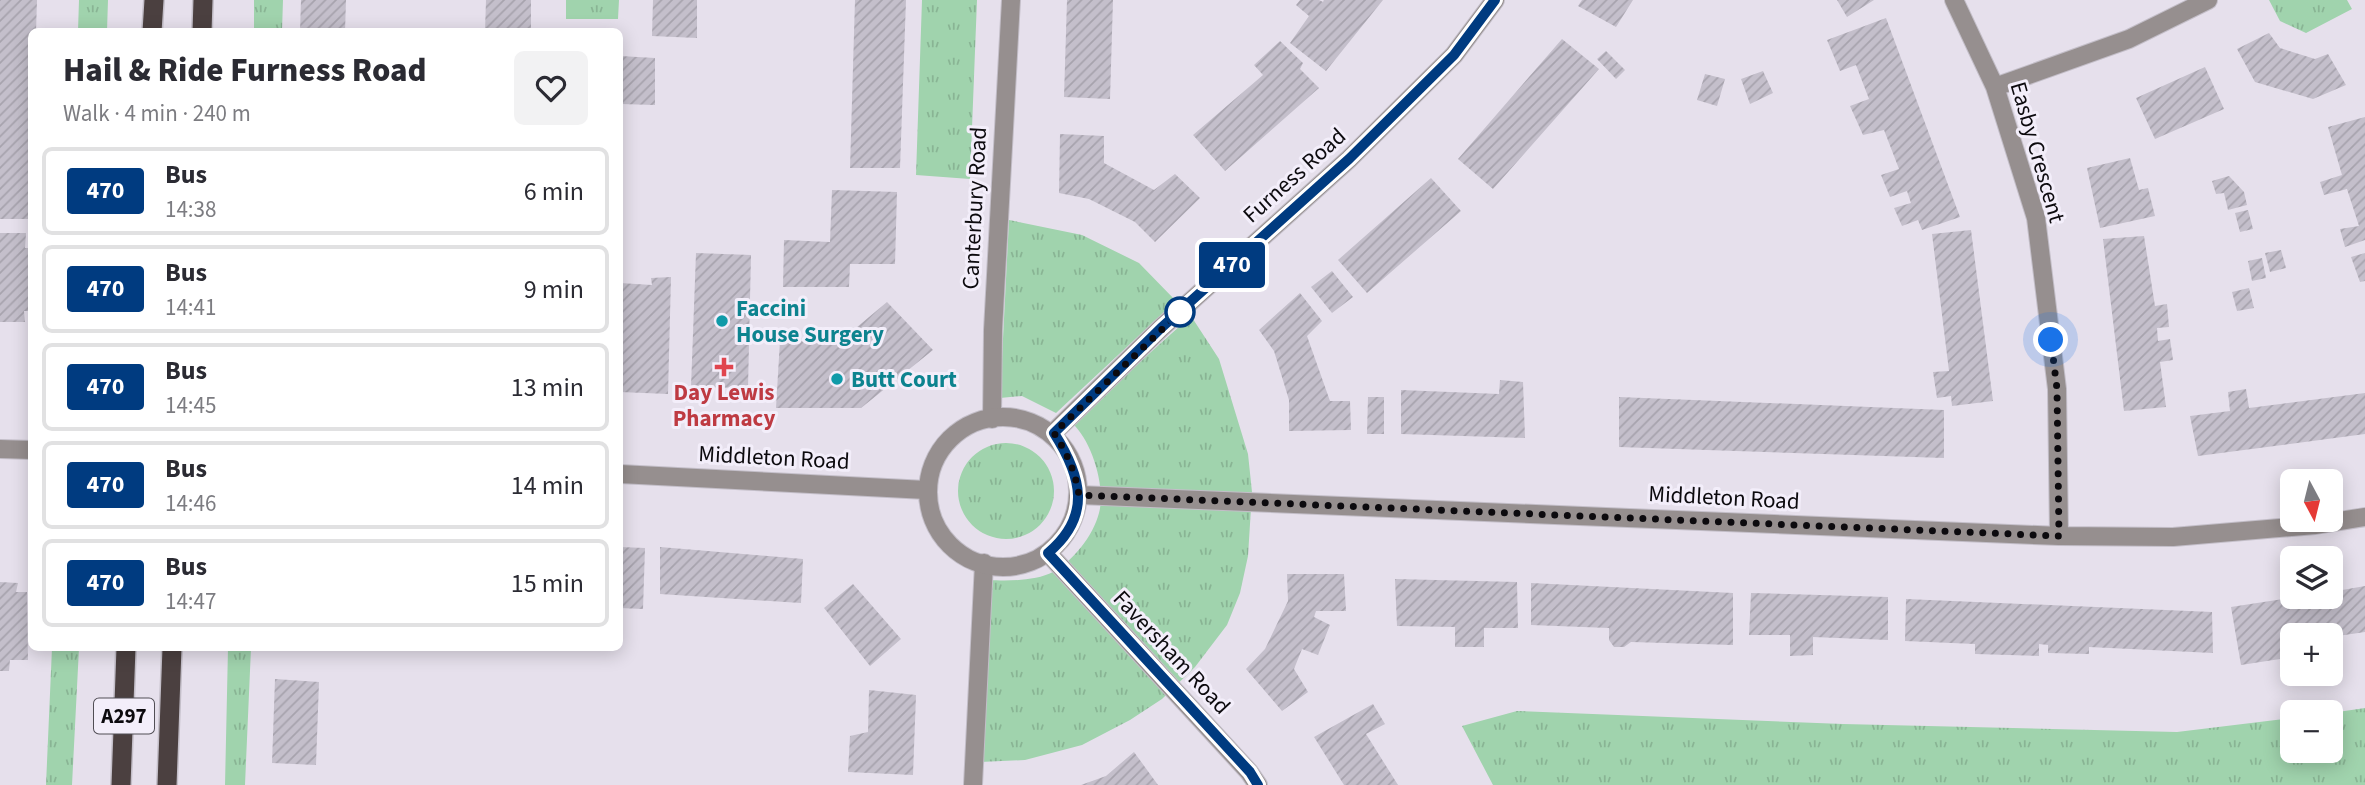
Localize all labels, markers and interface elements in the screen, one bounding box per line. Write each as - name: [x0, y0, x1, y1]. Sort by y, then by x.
- text: Hail & Ride Furness Road: [63, 47, 427, 94]
- button: heart: [514, 51, 588, 125]
- street label: Easby Crescent: [2002, 78, 2073, 227]
- text: Walk · 4 min · 240 m: [63, 97, 251, 130]
- street label: Furness Road: [1235, 120, 1353, 231]
- street label: Canterbury Road: [954, 126, 995, 290]
- text: Bus: [165, 156, 207, 193]
- text: 470: [86, 173, 125, 208]
- text: 6 min: [524, 173, 584, 210]
- text: 14:38: [165, 193, 216, 226]
- line badge: 470: [1192, 242, 1272, 288]
- text: 470: [1213, 247, 1251, 282]
- text: Bus: [165, 254, 207, 291]
- text: 470: [86, 271, 125, 306]
- text: 9 min: [524, 271, 584, 308]
- text: 14:41: [165, 291, 216, 324]
- place label: Faccini House Surgery: [736, 292, 884, 351]
- unlabelled marker: [1165, 297, 1195, 327]
- marker: Faccini House Surgery: [714, 313, 730, 329]
- your location: [2033, 322, 2068, 357]
- text: Bus: [165, 352, 207, 389]
- marker: Day Lewis Pharmacy: [716, 359, 732, 375]
- place label: Butt Court: [851, 363, 957, 396]
- text: 470: [86, 369, 125, 404]
- text: 13 min: [511, 369, 584, 406]
- marker: Butt Court: [829, 371, 845, 387]
- place label: Day Lewis Pharmacy: [673, 376, 775, 435]
- text: 14:45: [165, 389, 216, 422]
- street label: Middleton Road: [698, 437, 850, 478]
- text: Bus: [165, 450, 207, 487]
- text: 470: [86, 467, 125, 502]
- text: 14 min: [511, 467, 584, 504]
- north arrow: [2280, 469, 2343, 532]
- map controls: [2280, 469, 2343, 763]
- street label: Middleton Road: [1648, 477, 1800, 518]
- text: 14:46: [165, 487, 216, 520]
- button: layers: [2280, 546, 2343, 609]
- text: Bus: [165, 548, 207, 585]
- text: 470: [86, 565, 125, 600]
- text: 15 min: [511, 565, 584, 602]
- street label: Faversham Road: [1105, 583, 1238, 722]
- text: 14:47: [165, 585, 216, 618]
- button: +: [2280, 623, 2343, 686]
- road number: A297: [94, 698, 154, 734]
- button: −: [2280, 700, 2343, 763]

